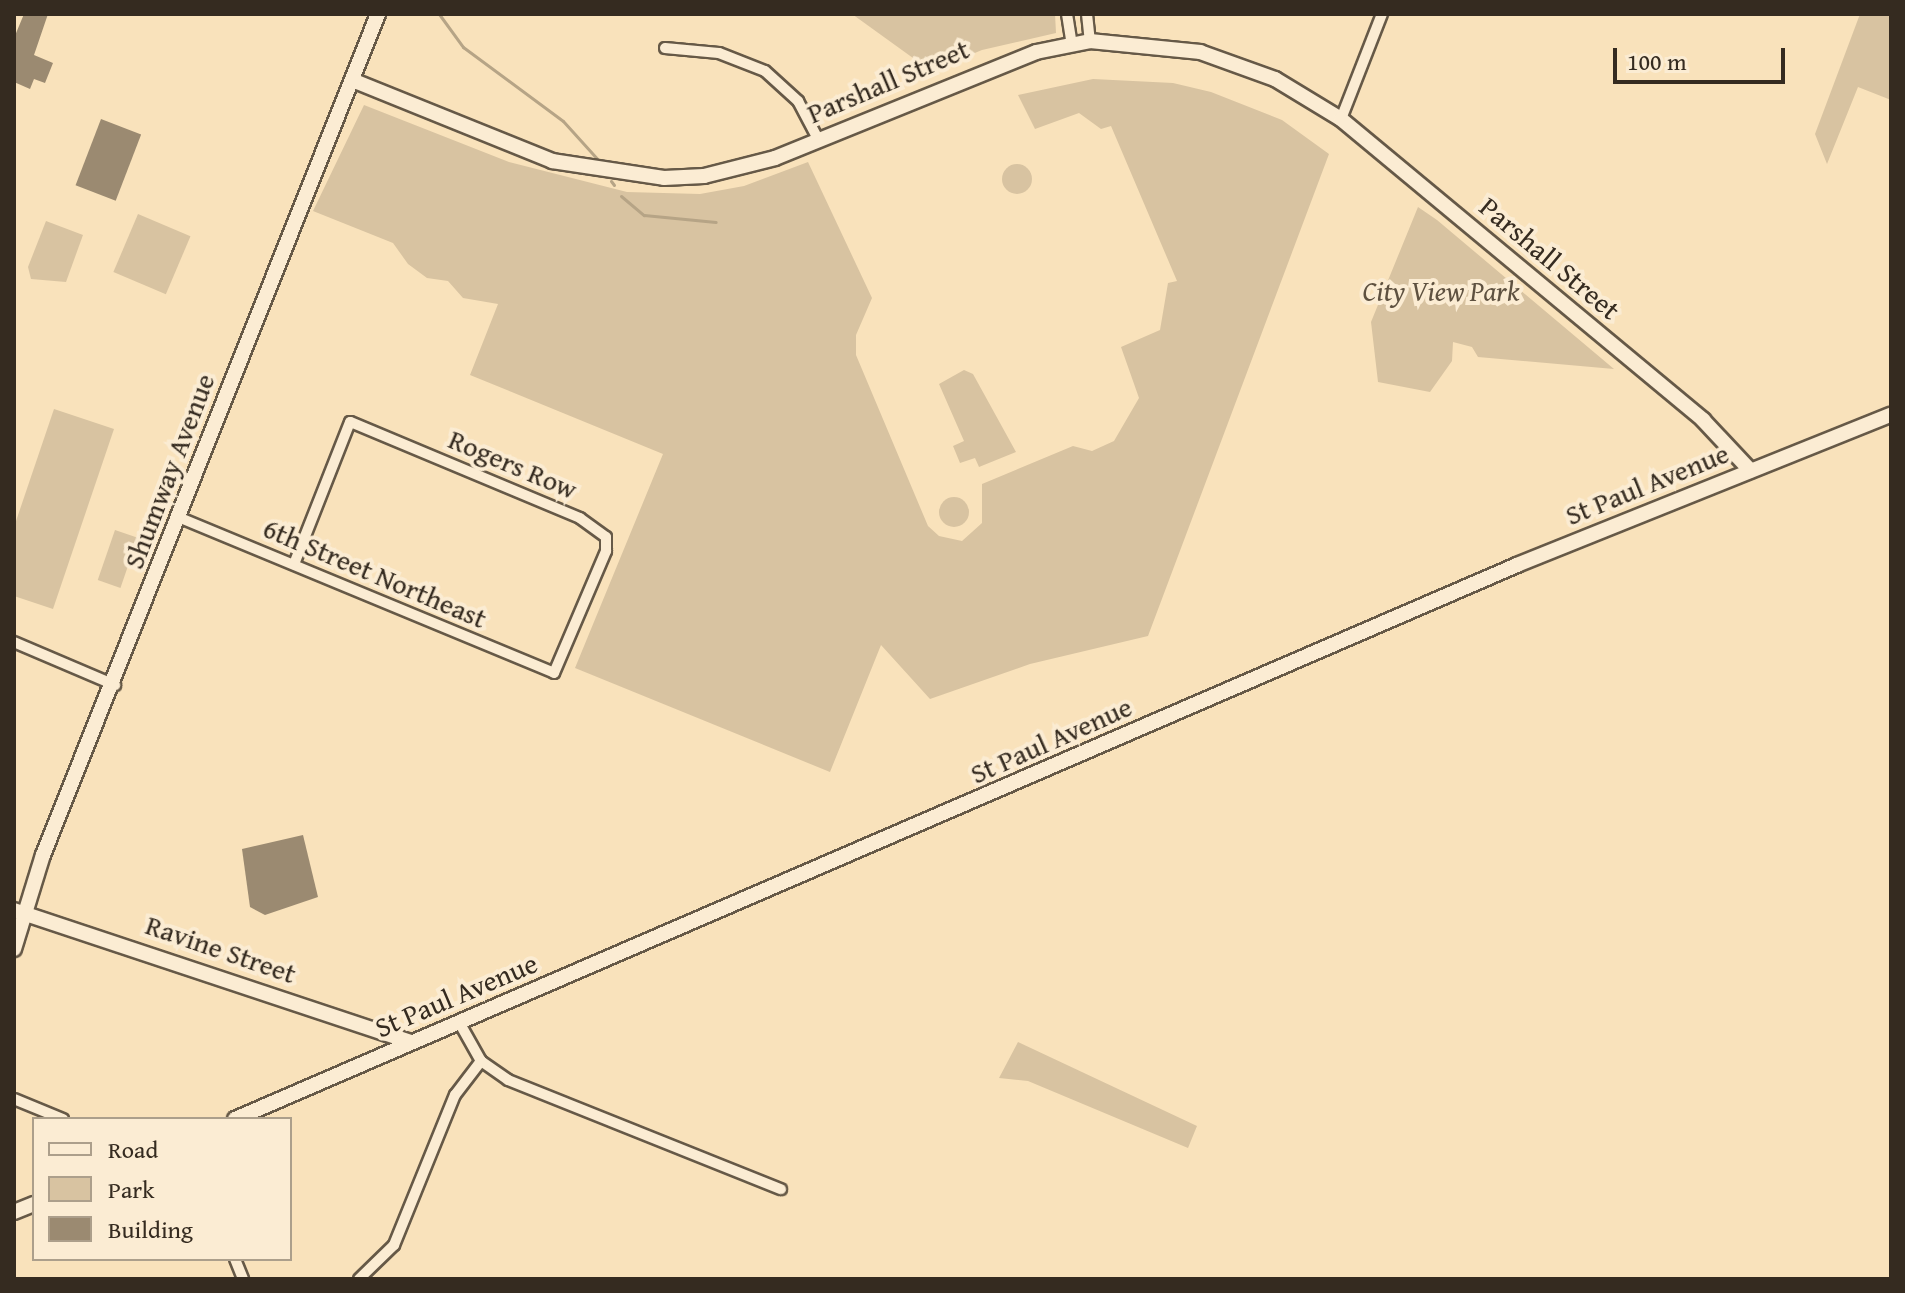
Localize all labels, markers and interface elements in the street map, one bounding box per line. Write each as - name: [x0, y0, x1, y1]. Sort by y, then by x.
- street label: Parshall Street: [802, 32, 974, 130]
- scale bar: [1617, 32, 1789, 82]
- text: 100 m: [1627, 44, 1687, 79]
- street label: Parshall Street: [1473, 190, 1627, 326]
- park label: City View Park: [1362, 274, 1520, 308]
- street label: Shumway Avenue: [116, 369, 222, 573]
- street label: Rogers Row: [444, 422, 582, 506]
- street label: St Paul Avenue: [1560, 436, 1734, 532]
- street label: 6th Street Northeast: [258, 511, 492, 635]
- street label: St Paul Avenue: [965, 689, 1137, 791]
- street label: Ravine Street: [141, 908, 301, 990]
- street label: St Paul Avenue: [370, 946, 542, 1044]
- legend: [32, 1117, 292, 1261]
- text: Road: [108, 1132, 158, 1167]
- text: Park: [108, 1172, 154, 1207]
- text: Building: [108, 1212, 193, 1247]

